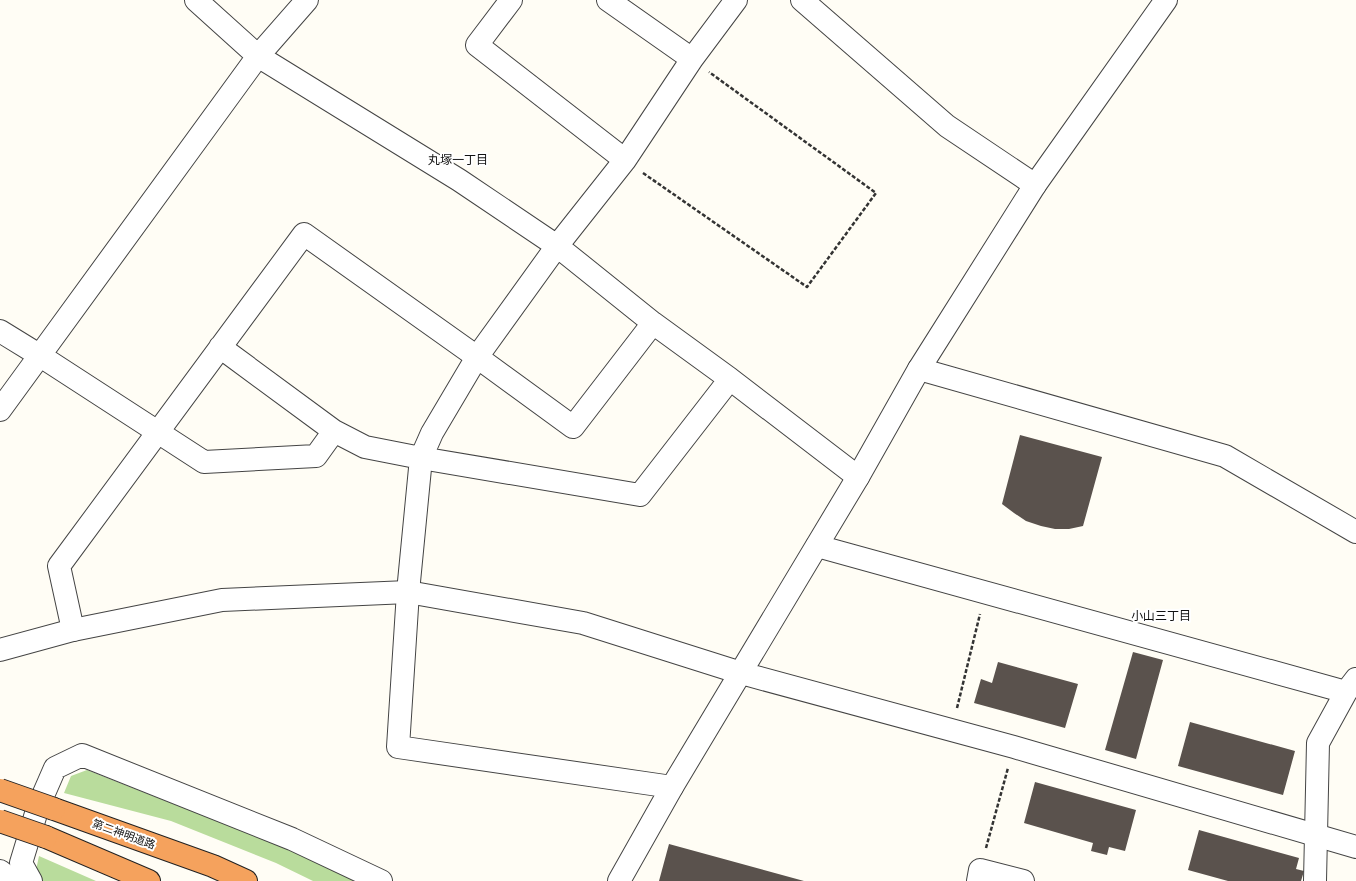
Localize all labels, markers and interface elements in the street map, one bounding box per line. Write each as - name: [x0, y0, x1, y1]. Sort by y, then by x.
- district label: 丸塚一丁目: [428, 152, 488, 167]
- district label: 小山三丁目: [1131, 608, 1191, 623]
- street label: 第二神明道路: [91, 816, 157, 852]

